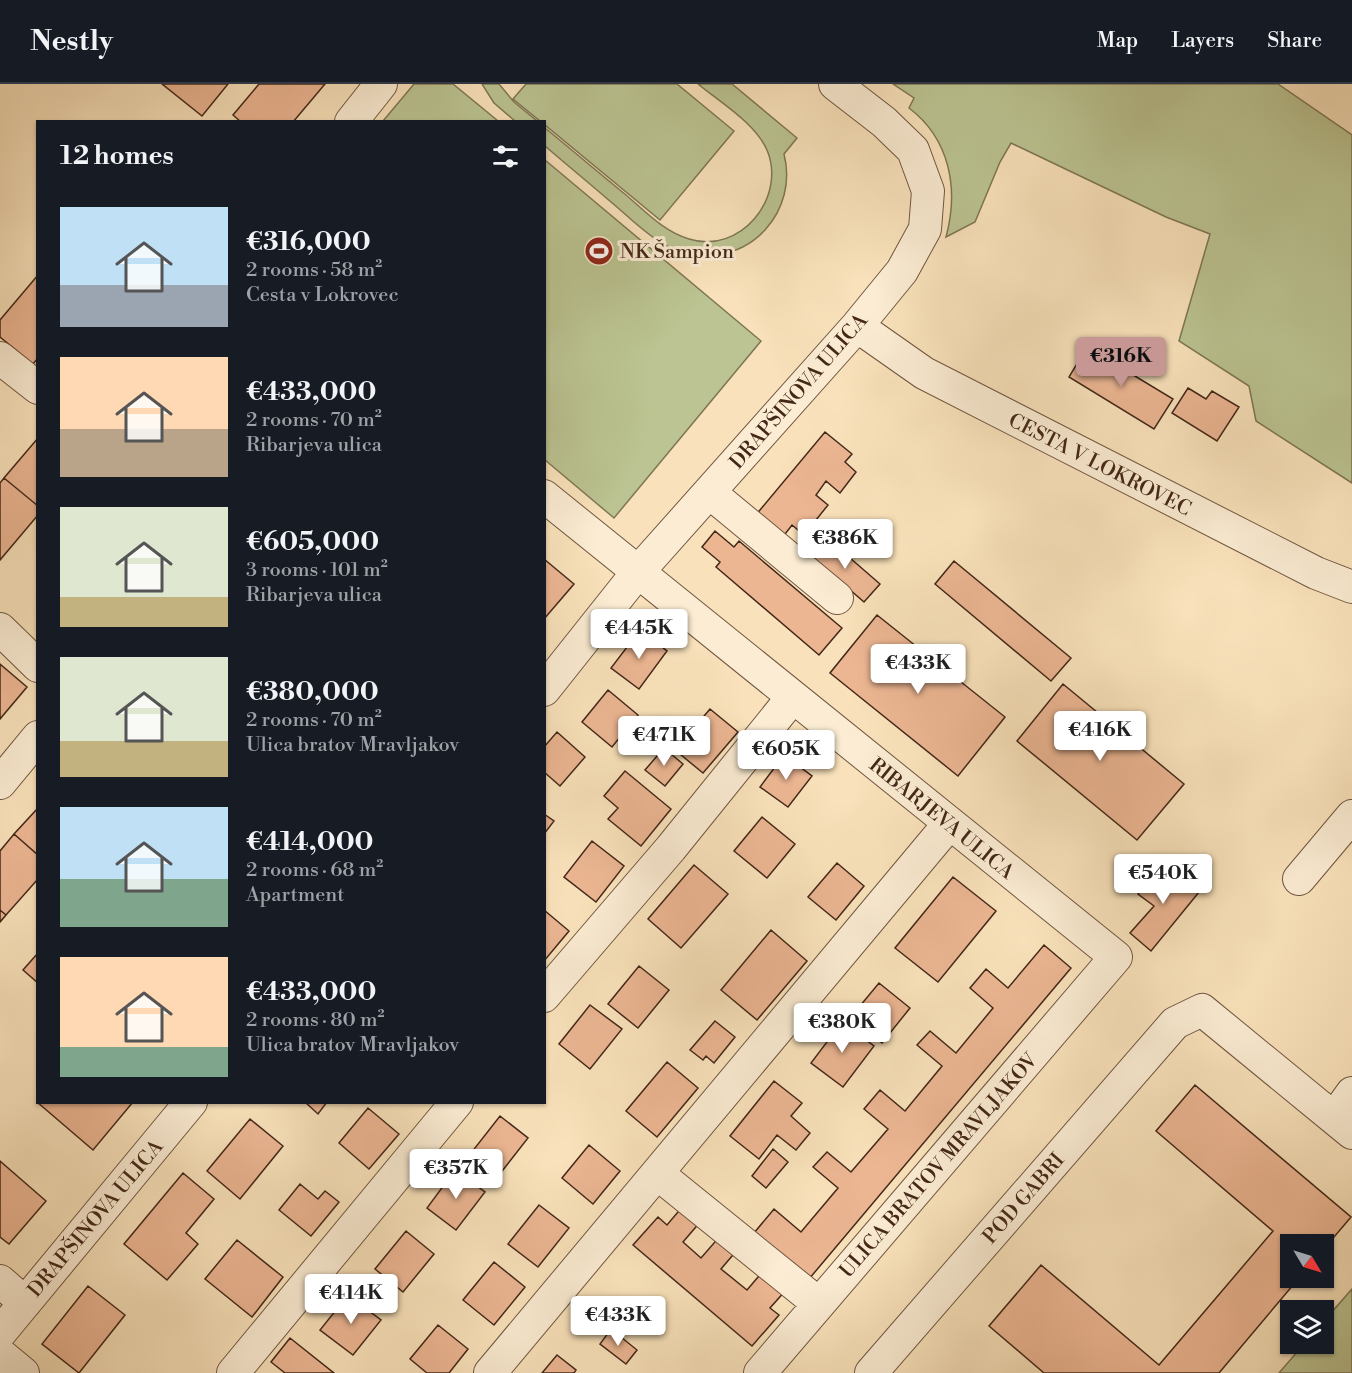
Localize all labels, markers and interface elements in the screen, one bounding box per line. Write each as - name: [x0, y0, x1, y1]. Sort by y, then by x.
- text: Nestly: [30, 24, 113, 59]
- text: Map: [1097, 28, 1138, 54]
- text: Layers: [1171, 28, 1234, 54]
- text: Share: [1267, 28, 1322, 54]
- text: 12 homes: [60, 140, 174, 172]
- icon: filters: [489, 140, 522, 173]
- text: €316,000: [246, 226, 371, 258]
- icon: home: [108, 231, 180, 303]
- sports icon: NK Šampion: [583, 235, 615, 267]
- place label: NK Šampion: [620, 239, 734, 265]
- text: 2 rooms · 58 m²: [246, 258, 382, 283]
- text: Cesta v Lokrovec: [246, 283, 398, 308]
- street label: DRAPŠINOVA ULICA: [724, 308, 874, 475]
- pin: €316K: [1079, 337, 1163, 388]
- text: €316K: [1090, 344, 1152, 369]
- text: €433,000: [246, 376, 376, 408]
- icon: home: [108, 381, 180, 453]
- text: 2 rooms · 70 m²: [246, 408, 382, 433]
- street label: CESTA V LOKROVEC: [1004, 408, 1195, 522]
- text: Ribarjeva ulica: [246, 433, 382, 458]
- pin: €386K: [803, 519, 887, 570]
- text: €605,000: [246, 526, 379, 558]
- text: €386K: [812, 526, 878, 551]
- icon: home: [108, 531, 180, 603]
- text: 3 rooms · 101 m²: [246, 558, 388, 583]
- text: Ribarjeva ulica: [246, 583, 382, 608]
- pin: €445K: [597, 609, 681, 660]
- text: €445K: [605, 616, 673, 641]
- pin: €433K: [876, 644, 960, 695]
- text: €433K: [885, 651, 951, 676]
- text: €380,000: [246, 676, 379, 708]
- icon: home: [108, 681, 180, 753]
- text: 2 rooms · 70 m²: [246, 708, 382, 733]
- pin: €416K: [1058, 711, 1142, 762]
- pin: €471K: [622, 716, 706, 767]
- text: €416K: [1068, 718, 1132, 743]
- text: €471K: [632, 723, 696, 748]
- pin: €605K: [744, 730, 828, 781]
- text: Ulica bratov Mravljakov: [246, 733, 459, 758]
- text: €605K: [752, 737, 820, 762]
- street label: RIBARJEVA ULICA: [864, 753, 1020, 886]
- text: €414,000: [246, 826, 374, 858]
- icon: home: [108, 831, 180, 903]
- pin: €540K: [1121, 854, 1205, 905]
- text: 2 rooms · 68 m²: [246, 858, 383, 883]
- text: €540K: [1128, 861, 1198, 886]
- text: Apartment: [246, 883, 344, 908]
- text: €433,000: [246, 976, 376, 1008]
- icon: home: [108, 981, 180, 1053]
- pin: €380K: [800, 1003, 884, 1054]
- text: 2 rooms · 80 m²: [246, 1008, 384, 1033]
- text: €380K: [808, 1010, 876, 1035]
- text: Ulica bratov Mravljakov: [246, 1033, 459, 1058]
- street label: ULICA BRATOV MRAVLJAKOV: [835, 1048, 1044, 1284]
- street label: DRAPŠINOVA ULICA: [22, 1134, 170, 1303]
- street label: POD GABRI: [978, 1148, 1071, 1249]
- pin: €357K: [414, 1149, 498, 1200]
- text: €357K: [424, 1156, 488, 1181]
- north arrow: [1280, 1234, 1334, 1288]
- map controls: [1280, 1234, 1334, 1354]
- pin: €414K: [309, 1274, 393, 1325]
- text: €414K: [319, 1281, 383, 1306]
- pin: €433K: [576, 1296, 660, 1347]
- button: layers: [1280, 1300, 1334, 1354]
- text: €433K: [585, 1303, 651, 1328]

